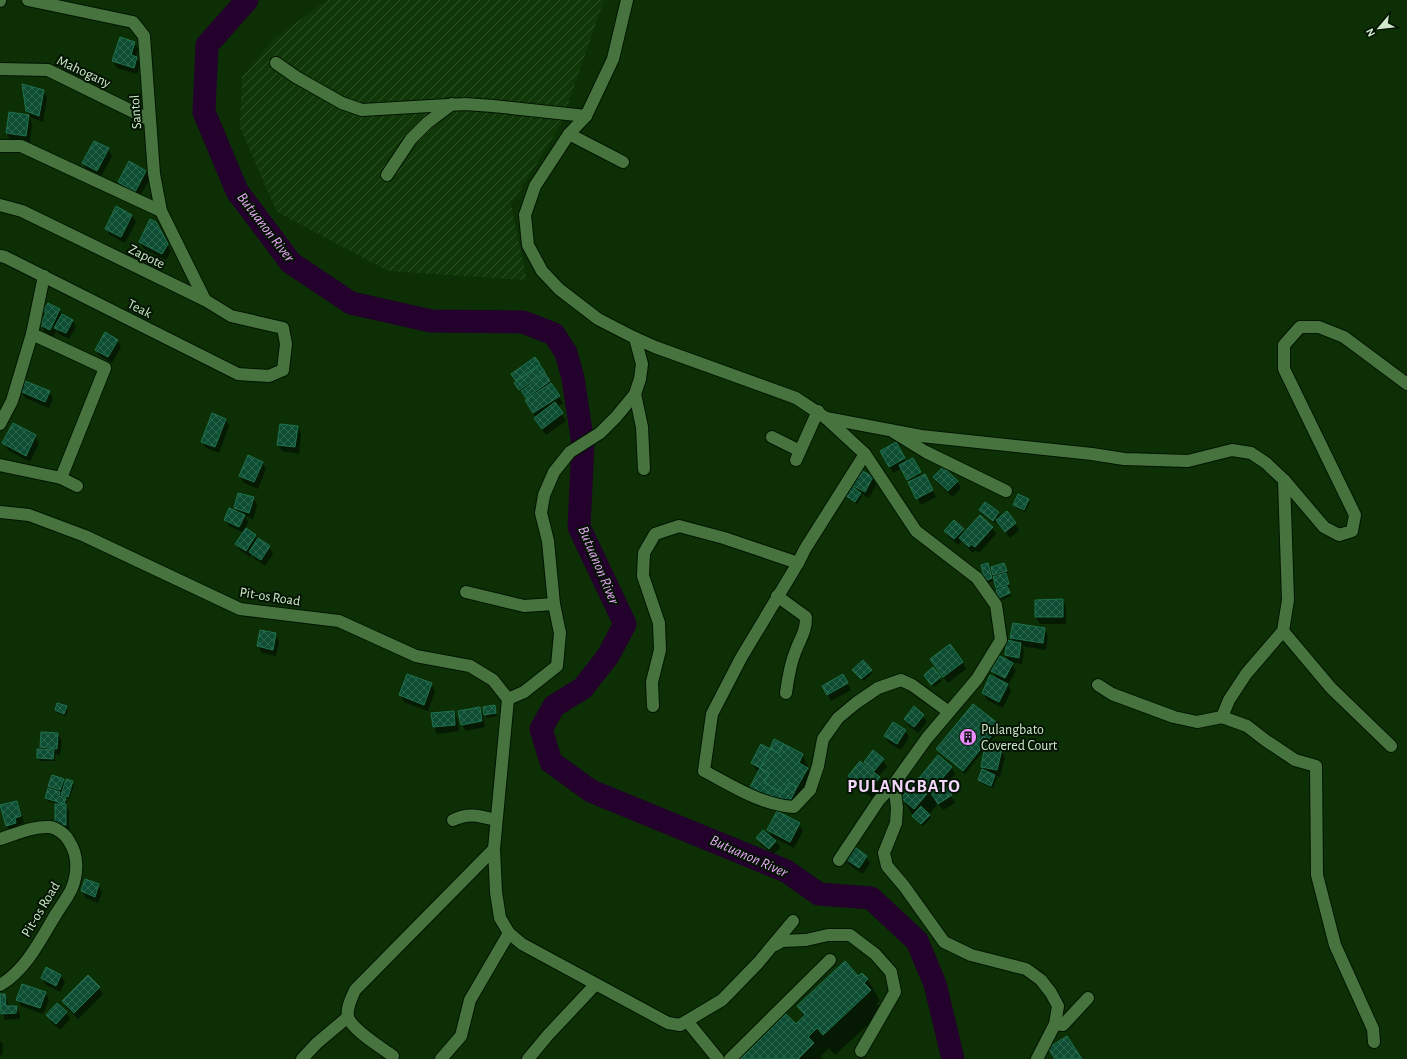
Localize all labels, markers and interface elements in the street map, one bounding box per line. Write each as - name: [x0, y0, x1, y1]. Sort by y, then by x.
- north arrow: [1359, 8, 1399, 48]
- text: N: [1364, 26, 1377, 38]
- street label: Mahogany: [55, 53, 113, 90]
- street label: Santol: [128, 94, 144, 130]
- water label: Butuanon River: [234, 190, 298, 266]
- street label: Zapote: [126, 242, 167, 272]
- street label: Teak: [125, 297, 155, 321]
- water label: Butuanon River: [575, 524, 622, 608]
- street label: Pit-os Road: [238, 585, 301, 609]
- place label: Pulangbato Covered Court: [981, 723, 1058, 753]
- building icon: Pulangbato Covered Court: [958, 727, 978, 747]
- district label: PULANGBATO: [847, 778, 961, 796]
- water label: Butuanon River: [708, 833, 791, 881]
- street label: Pit-os Road: [19, 880, 63, 939]

